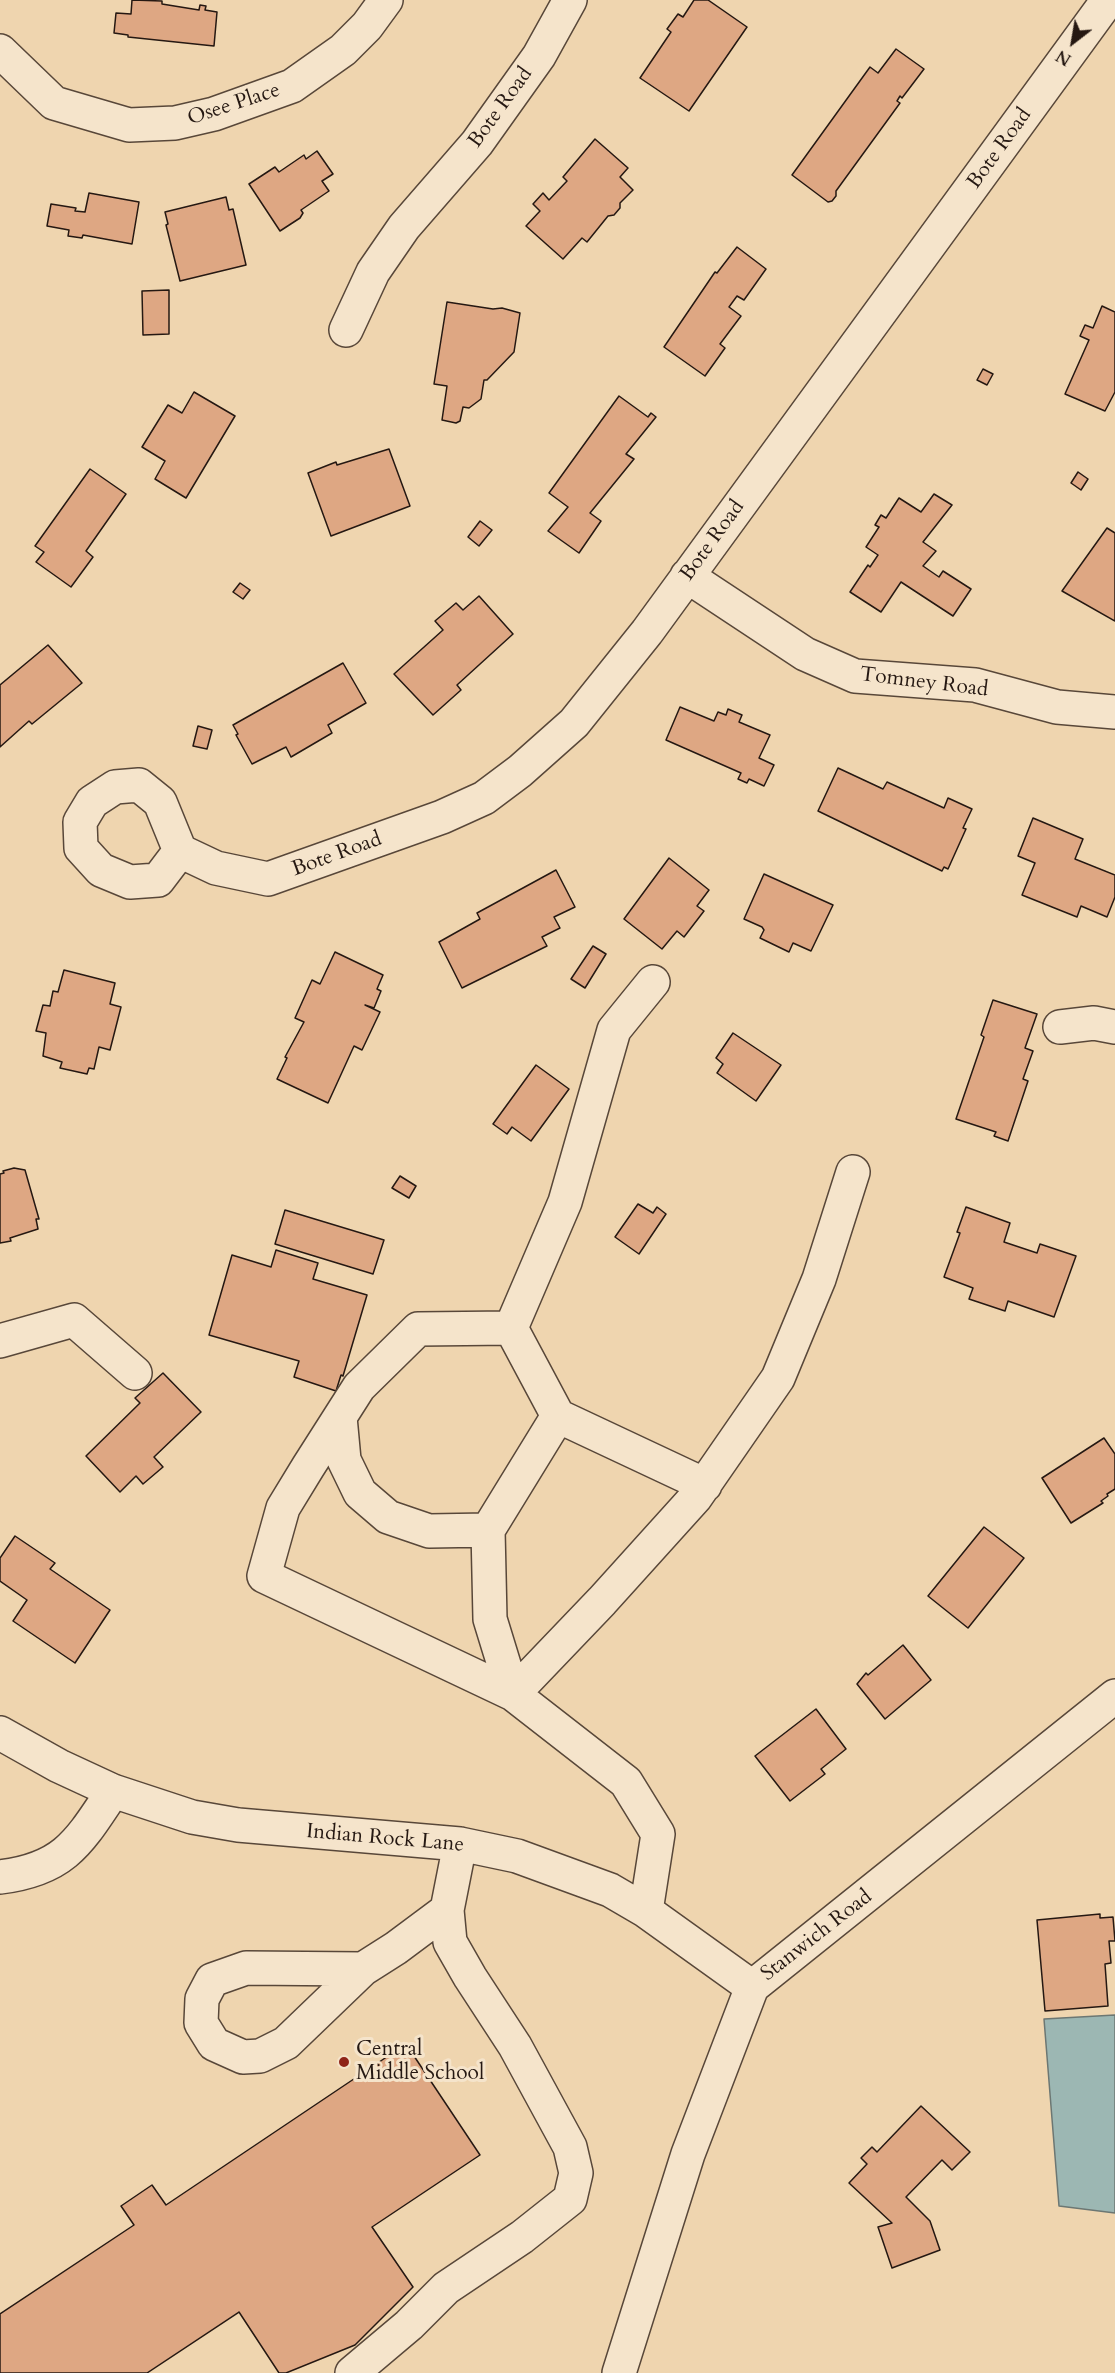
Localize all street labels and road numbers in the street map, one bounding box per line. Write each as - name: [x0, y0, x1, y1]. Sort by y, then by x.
- street label: Bote Road: [463, 63, 539, 153]
- street label: Osee Place: [185, 78, 283, 132]
- street label: Bote Road: [962, 104, 1038, 194]
- street label: Bote Road: [675, 496, 751, 586]
- street label: Tomney Road: [859, 663, 989, 703]
- street label: Bote Road: [289, 827, 385, 883]
- street label: Indian Rock Lane: [305, 1820, 465, 1858]
- street label: Stanwich Road: [757, 1885, 877, 1987]

